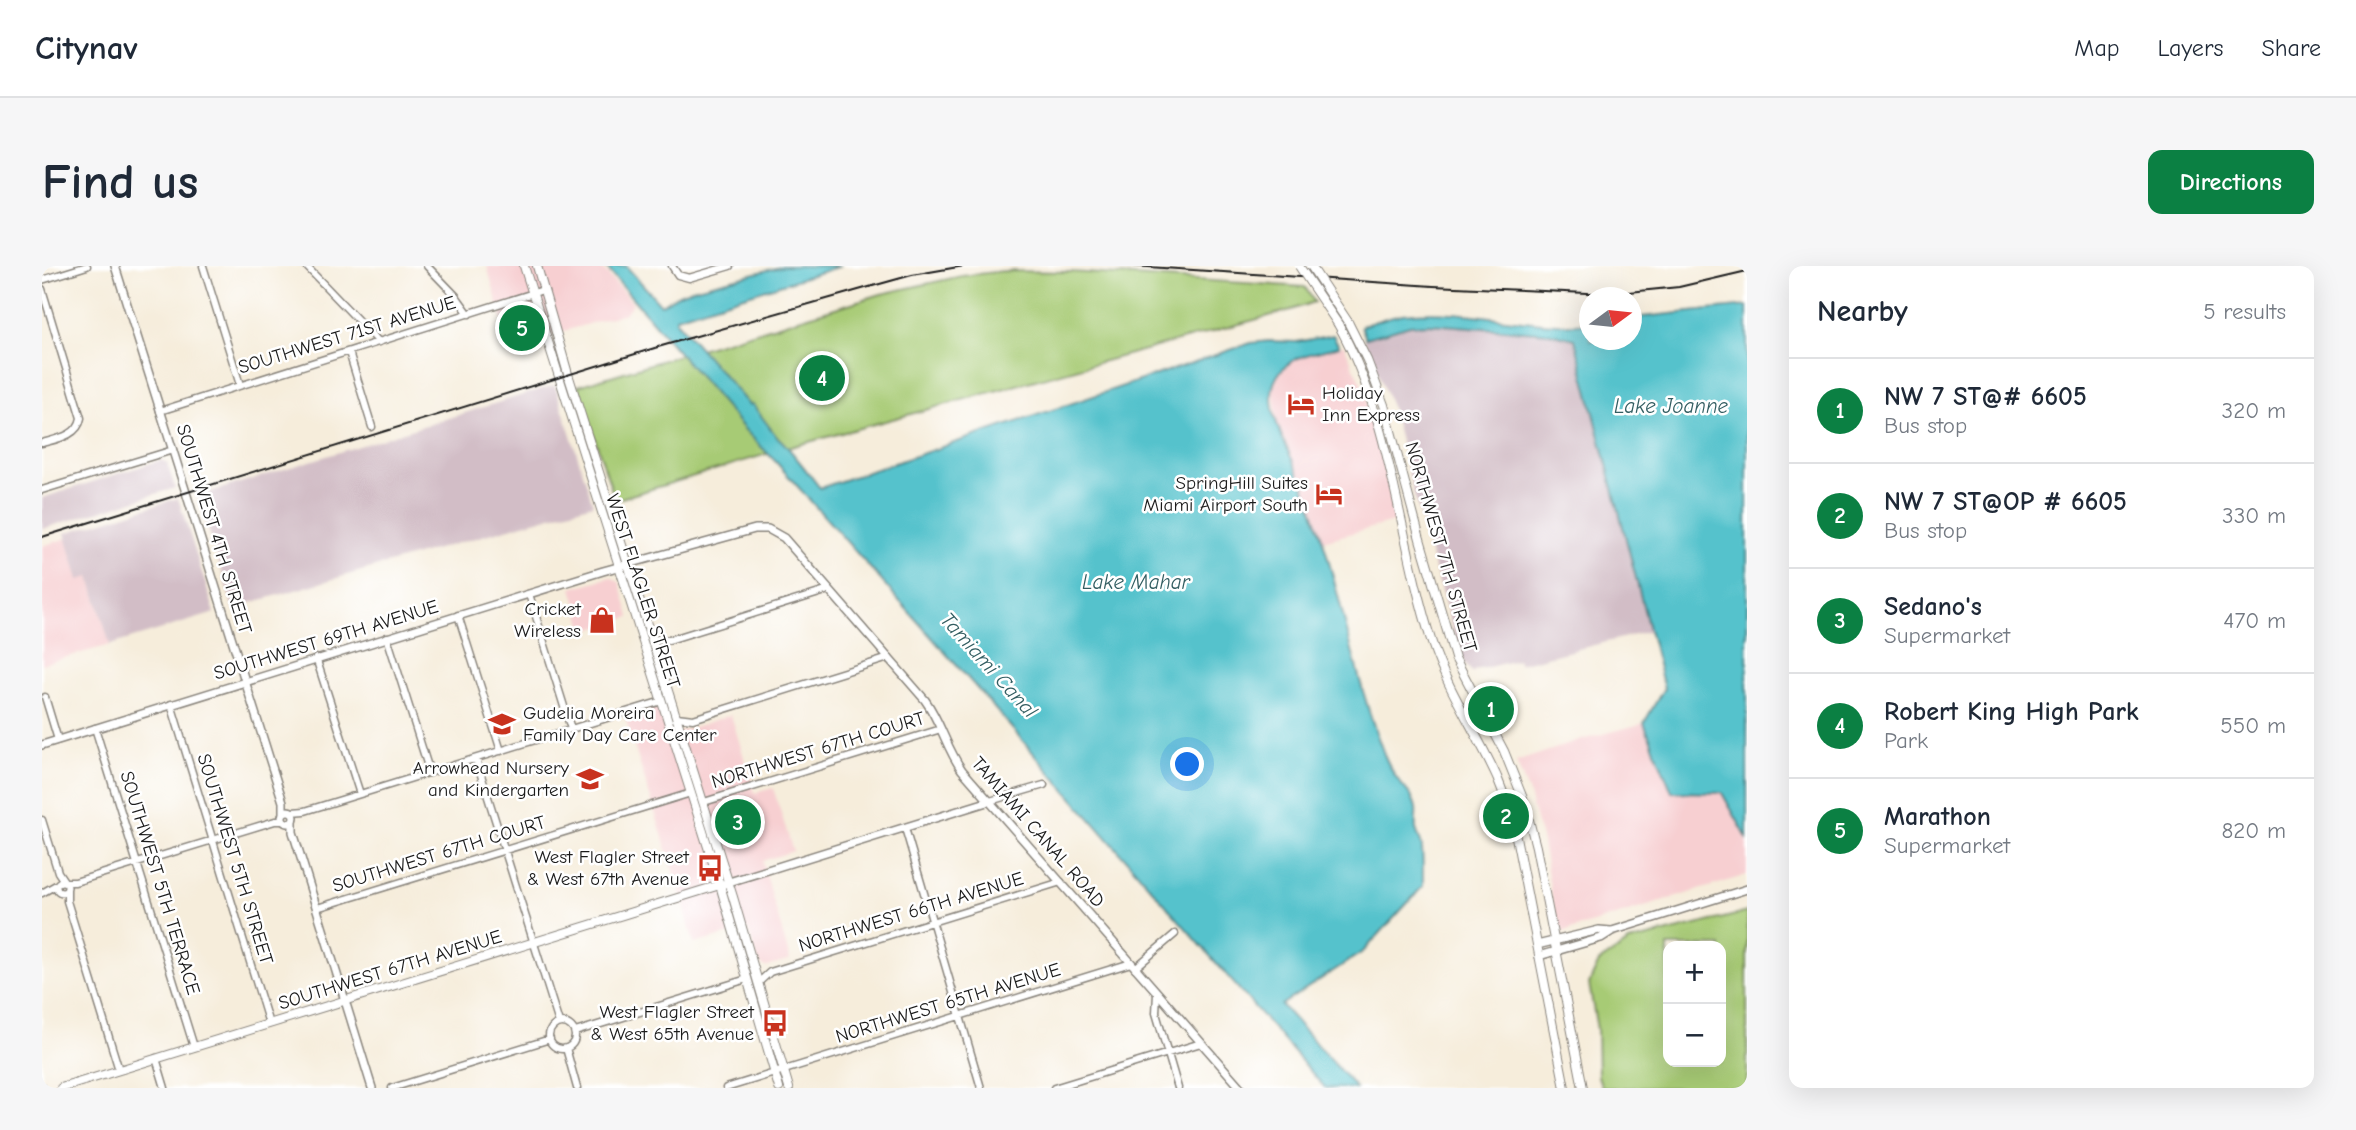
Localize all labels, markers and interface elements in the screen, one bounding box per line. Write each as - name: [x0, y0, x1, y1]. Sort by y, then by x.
- text: Citynav: [35, 29, 138, 67]
- text: Map: [2074, 34, 2120, 62]
- text: Layers: [2158, 34, 2223, 62]
- text: Share: [2261, 34, 2321, 62]
- button: Directions: [2148, 150, 2314, 214]
- text: Find us: [42, 154, 198, 210]
- north arrow: [1579, 287, 1642, 350]
- street label: SOUTHWEST 71ST AVENUE: [236, 291, 458, 379]
- text: Nearby: [1817, 294, 1908, 329]
- text: 5 results: [2203, 298, 2286, 325]
- pin: 5: [499, 302, 545, 354]
- pin: 4: [799, 352, 845, 404]
- place label: Holiday Inn Express: [1322, 382, 1420, 426]
- text: NW 7 ST@# 6605: [1884, 382, 2087, 412]
- hotel icon: Holiday Inn Express: [1286, 389, 1316, 419]
- water label: Lake Joanne: [1614, 394, 1729, 418]
- text: 1: [1835, 397, 1845, 424]
- text: 320 m: [2222, 397, 2286, 424]
- text: Bus stop: [1884, 412, 1967, 439]
- street label: SOUTHWEST 4TH STREET: [172, 422, 256, 636]
- street label: NORTHWEST 7TH STREET: [1400, 439, 1482, 655]
- place label: SpringHill Suites Miami Airport South: [1143, 472, 1308, 516]
- hotel icon: SpringHill Suites Miami Airport South: [1314, 479, 1344, 509]
- text: NW 7 ST@OP # 6605: [1884, 487, 2127, 517]
- street label: WEST FLAGLER STREET: [601, 491, 685, 691]
- text: 2: [1834, 502, 1846, 529]
- text: 330 m: [2222, 502, 2286, 529]
- text: Bus stop: [1884, 517, 1967, 544]
- water label: Lake Mahar: [1082, 570, 1192, 594]
- text: Sedano's: [1884, 592, 1982, 622]
- street label: SOUTHWEST 69TH AVENUE: [211, 595, 441, 685]
- place label: Cricket Wireless: [514, 598, 582, 642]
- shop icon: Cricket Wireless: [587, 605, 617, 635]
- text: 3: [1834, 607, 1846, 634]
- text: 470 m: [2223, 607, 2286, 634]
- water label: Tamiami Canal: [936, 608, 1043, 723]
- text: Supermarket: [1884, 622, 2010, 649]
- pin: 1: [1468, 683, 1514, 735]
- text: Robert King High Park: [1884, 697, 2139, 727]
- place label: Gudelia Moreira Family Day Care Center: [523, 702, 717, 746]
- street label: NORTHWEST 67TH COURT: [709, 707, 927, 793]
- school or university icon: Gudelia Moreira Family Day Care Center: [487, 709, 517, 739]
- text: 4: [1835, 712, 1845, 739]
- text: 550 m: [2220, 712, 2286, 739]
- text: Park: [1884, 727, 1928, 754]
- your location: [1170, 747, 1204, 781]
- street label: SOUTHWEST 5TH STREET: [192, 751, 278, 967]
- street label: TAMIAMI CANAL ROAD: [967, 752, 1109, 912]
- place label: Arrowhead Nursery and Kindergarten: [413, 757, 569, 801]
- school or university icon: Arrowhead Nursery and Kindergarten: [575, 764, 605, 794]
- street label: SOUTHWEST 5TH TERRACE: [115, 769, 205, 997]
- pin: 2: [1483, 790, 1529, 842]
- pin: 3: [715, 796, 761, 848]
- text: Marathon: [1884, 802, 1991, 832]
- street label: SOUTHWEST 67TH COURT: [330, 811, 548, 897]
- text: 5: [1834, 817, 1846, 844]
- text: 820 m: [2221, 817, 2286, 844]
- text: Supermarket: [1884, 832, 2010, 859]
- place label: West Flagler Street & West 67th Avenue: [527, 846, 690, 890]
- bus stop icon: West Flagler Street & West 67th Avenue: [695, 853, 725, 883]
- street label: NORTHWEST 66TH AVENUE: [796, 867, 1026, 957]
- street label: SOUTHWEST 67TH AVENUE: [276, 926, 504, 1014]
- map controls: [1663, 941, 1726, 1067]
- button: +: [1663, 941, 1726, 1004]
- street label: NORTHWEST 65TH AVENUE: [833, 958, 1063, 1048]
- place label: West Flagler Street & West 65th Avenue: [591, 1001, 755, 1045]
- button: −: [1663, 1004, 1726, 1067]
- bus stop icon: West Flagler Street & West 65th Avenue: [760, 1008, 790, 1038]

